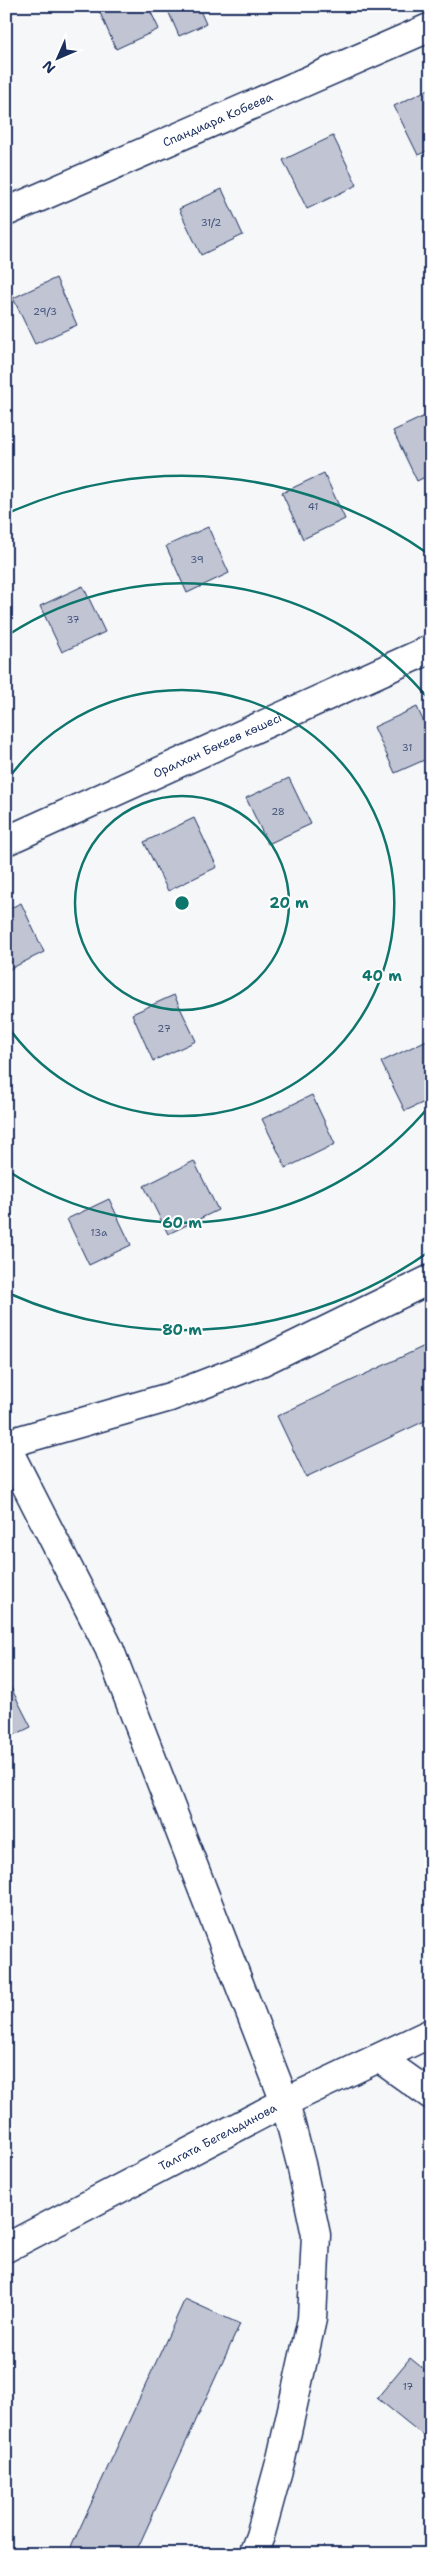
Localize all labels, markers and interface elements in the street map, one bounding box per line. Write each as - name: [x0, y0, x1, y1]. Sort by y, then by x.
- north arrow: [32, 32, 82, 82]
- text: N: [39, 57, 59, 77]
- street label: Спандиара Кобеева: [160, 89, 276, 151]
- house number: 31/2: [201, 216, 221, 229]
- house number: 29/3: [33, 305, 57, 318]
- house number: 41: [308, 500, 318, 513]
- house number: 39: [190, 553, 204, 566]
- house number: 37: [66, 613, 80, 626]
- street label: Оралхан Бөкеев көшесі: [150, 709, 284, 782]
- house number: 31: [402, 741, 412, 754]
- house number: 28: [271, 805, 285, 818]
- text: 20 m: [269, 893, 309, 913]
- centre of rings: [173, 894, 191, 912]
- text: 40 m: [362, 966, 402, 986]
- house number: 27: [157, 1022, 171, 1035]
- text: 60 m: [162, 1213, 202, 1233]
- house number: 13а: [91, 1226, 108, 1239]
- text: 80 m: [162, 1320, 202, 1340]
- street label: Талгата Бегельдинова: [156, 2099, 280, 2175]
- house number: 17: [403, 2380, 413, 2393]

